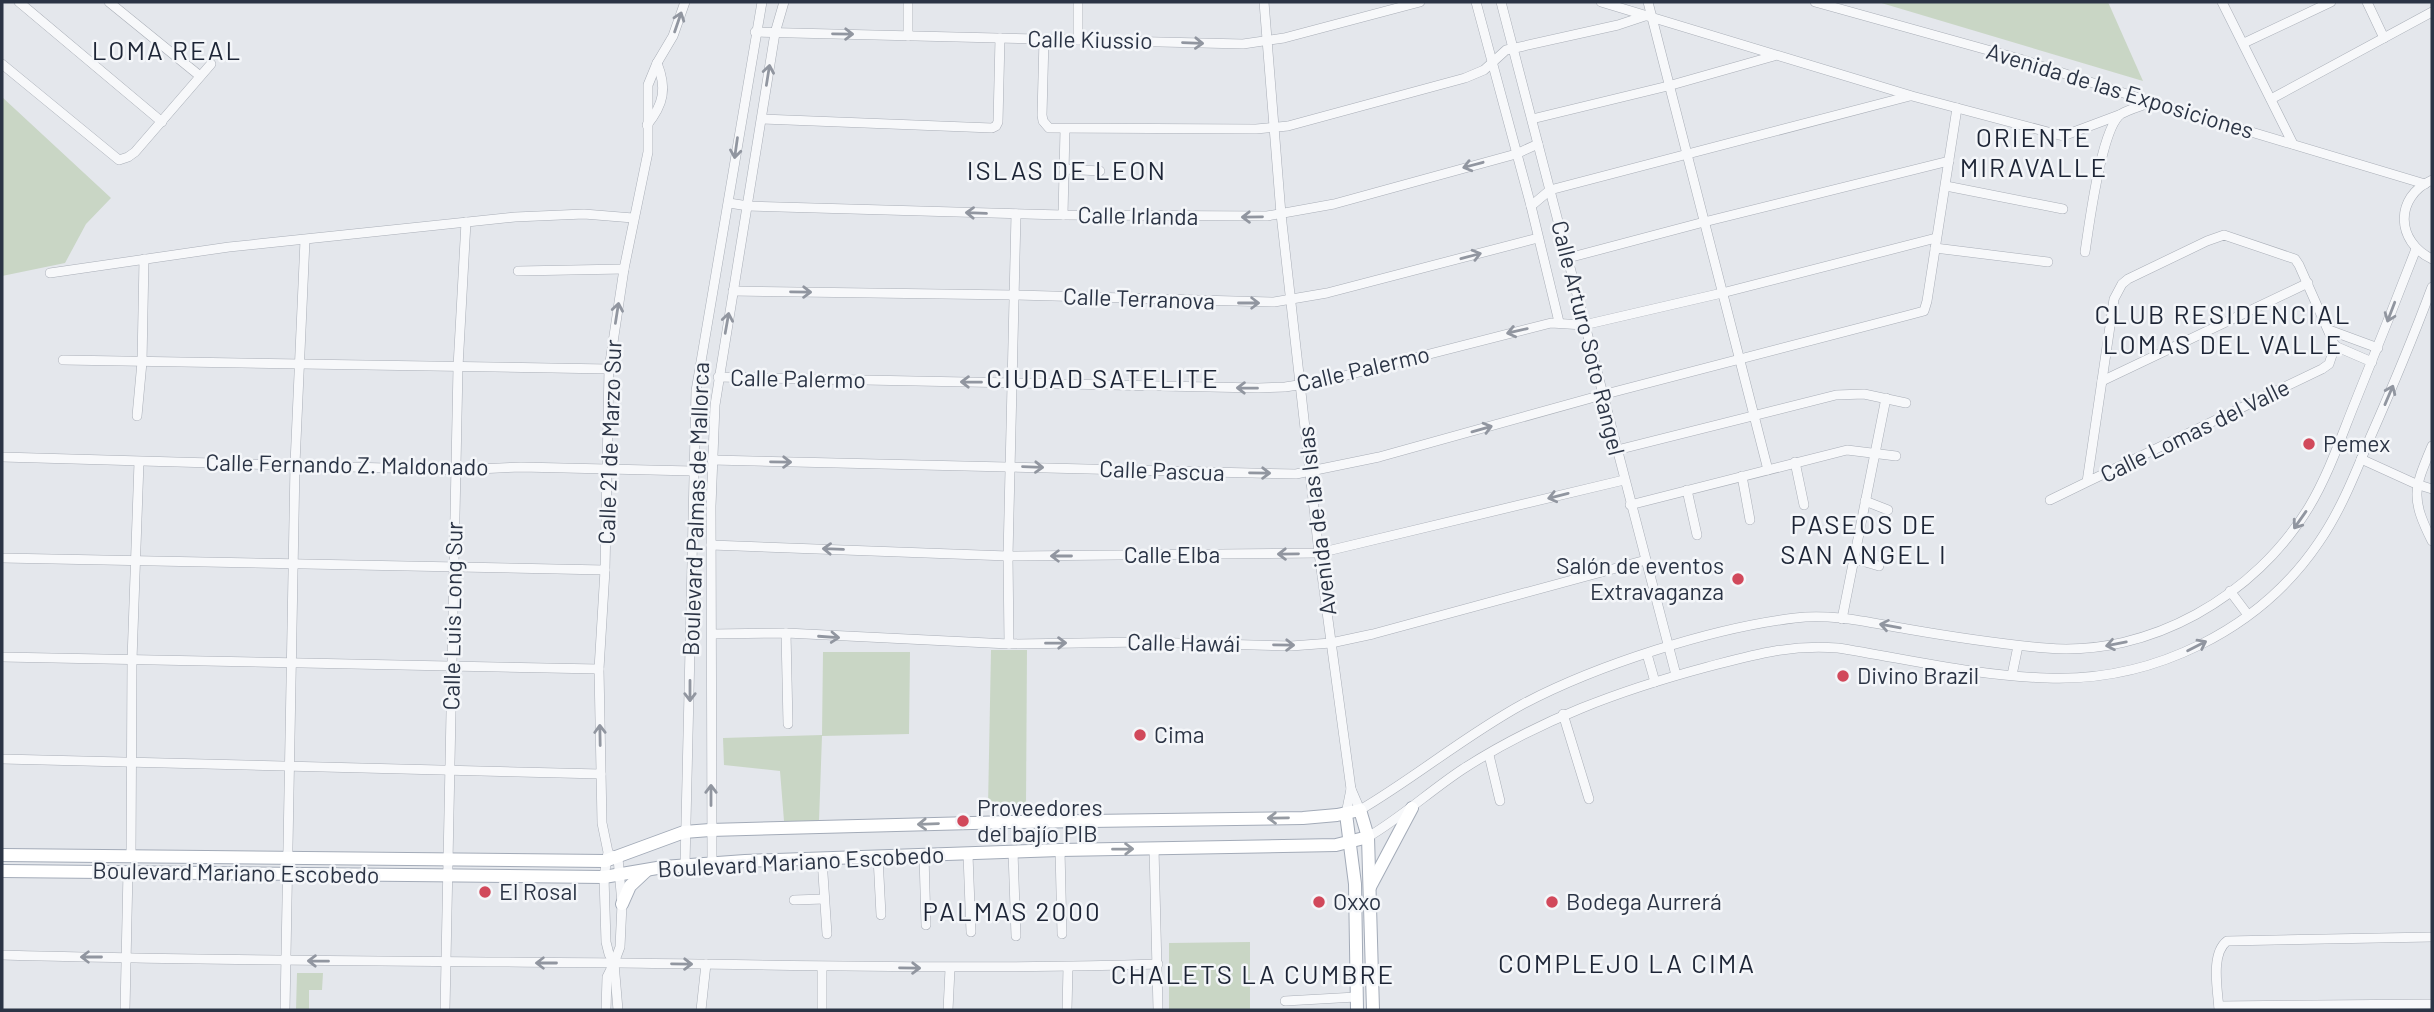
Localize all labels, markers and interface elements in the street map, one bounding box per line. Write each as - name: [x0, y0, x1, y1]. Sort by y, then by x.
- one-way arrow: [673, 11, 685, 33]
- street label: Calle Kiussio: [1027, 24, 1153, 54]
- one-way arrow: [831, 28, 854, 41]
- district label: LOMA REAL: [92, 34, 242, 65]
- one-way arrow: [1181, 36, 1204, 49]
- street label: Avenida de las Exposiciones: [1983, 36, 2257, 144]
- one-way arrow: [762, 64, 775, 87]
- district label: ORIENTE MIRAVALLE: [1960, 121, 2108, 182]
- one-way arrow: [729, 136, 742, 159]
- district label: ISLAS DE LEON: [967, 154, 1167, 185]
- one-way arrow: [1462, 160, 1484, 173]
- street label: Calle Irlanda: [1077, 200, 1199, 230]
- one-way arrow: [964, 206, 987, 219]
- one-way arrow: [1241, 210, 1264, 223]
- street label: Calle Arturo Soto Rangel: [1546, 218, 1632, 458]
- one-way arrow: [1459, 249, 1482, 262]
- street label: Calle Terranova: [1063, 281, 1215, 315]
- one-way arrow: [790, 285, 813, 299]
- one-way arrow: [1238, 296, 1261, 309]
- district label: CLUB RESIDENCIAL LOMAS DEL VALLE: [2095, 298, 2351, 359]
- one-way arrow: [2384, 301, 2397, 323]
- one-way arrow: [611, 302, 624, 324]
- one-way arrow: [721, 312, 734, 335]
- one-way arrow: [1506, 325, 1529, 339]
- street label: Calle 21 de Marzo Sur: [591, 338, 627, 545]
- street label: Calle Palermo: [1294, 339, 1432, 397]
- street label: Boulevard Palmas de Mallorca: [676, 362, 714, 656]
- district label: CIUDAD SATELITE: [986, 362, 1220, 393]
- street label: Calle Palermo: [730, 363, 866, 393]
- street label: Calle Lomas del Valle: [2095, 372, 2294, 488]
- one-way arrow: [960, 376, 983, 389]
- one-way arrow: [1236, 381, 1259, 394]
- one-way arrow: [2383, 385, 2396, 406]
- one-way arrow: [1471, 421, 1493, 434]
- street label: Avenida de las Islas: [1291, 425, 1342, 617]
- place label: Pemex: [2323, 429, 2390, 457]
- marker: Pemex: [2301, 436, 2317, 452]
- street label: Calle Fernando Z. Maldonado: [205, 448, 489, 480]
- street label: Calle Pascua: [1099, 454, 1225, 486]
- one-way arrow: [769, 455, 792, 468]
- one-way arrow: [1021, 460, 1044, 473]
- one-way arrow: [1248, 467, 1271, 480]
- one-way arrow: [1547, 490, 1570, 504]
- district label: PASEOS DE SAN ANGEL I: [1780, 508, 1948, 569]
- one-way arrow: [2293, 510, 2307, 529]
- street label: Calle Luis Long Sur: [436, 521, 468, 711]
- street label: Calle Elba: [1124, 540, 1220, 568]
- one-way arrow: [822, 543, 845, 556]
- one-way arrow: [1277, 548, 1300, 561]
- one-way arrow: [1050, 549, 1073, 563]
- place label: Salón de eventos Extravaganza: [1556, 551, 1724, 605]
- marker: Salón de eventos Extravaganza: [1730, 571, 1746, 587]
- one-way arrow: [1879, 619, 1902, 633]
- street label: Calle Hawái: [1127, 627, 1241, 657]
- one-way arrow: [817, 631, 840, 644]
- one-way arrow: [1045, 636, 1068, 650]
- one-way arrow: [1272, 638, 1295, 652]
- one-way arrow: [2105, 638, 2128, 651]
- one-way arrow: [2186, 639, 2207, 653]
- place label: Divino Brazil: [1857, 661, 1979, 689]
- marker: Divino Brazil: [1835, 668, 1851, 684]
- one-way arrow: [683, 679, 697, 702]
- place label: Cima: [1154, 720, 1205, 748]
- one-way arrow: [594, 724, 607, 747]
- marker: Cima: [1132, 727, 1148, 743]
- one-way arrow: [704, 784, 718, 807]
- place label: Proveedores del bajío PIB: [977, 793, 1102, 847]
- one-way arrow: [1267, 812, 1290, 825]
- marker: Proveedores del bajío PIB: [955, 813, 971, 829]
- one-way arrow: [917, 817, 940, 831]
- street label: Boulevard Mariano Escobedo: [657, 840, 945, 882]
- one-way arrow: [1111, 842, 1134, 856]
- street label: Boulevard Mariano Escobedo: [92, 855, 380, 889]
- place label: El Rosal: [499, 877, 577, 905]
- marker: El Rosal: [477, 884, 493, 900]
- place label: Oxxo: [1333, 887, 1381, 915]
- place label: Bodega Aurrerá: [1566, 887, 1722, 915]
- marker: Oxxo: [1311, 894, 1327, 910]
- marker: Bodega Aurrerá: [1544, 894, 1560, 910]
- district label: PALMAS 2000: [922, 895, 1102, 926]
- district label: COMPLEJO LA CIMA: [1498, 947, 1756, 978]
- one-way arrow: [80, 950, 103, 964]
- one-way arrow: [307, 955, 330, 968]
- one-way arrow: [535, 956, 558, 970]
- one-way arrow: [671, 957, 694, 971]
- district label: CHALETS LA CUMBRE: [1111, 958, 1395, 989]
- one-way arrow: [898, 961, 921, 975]

